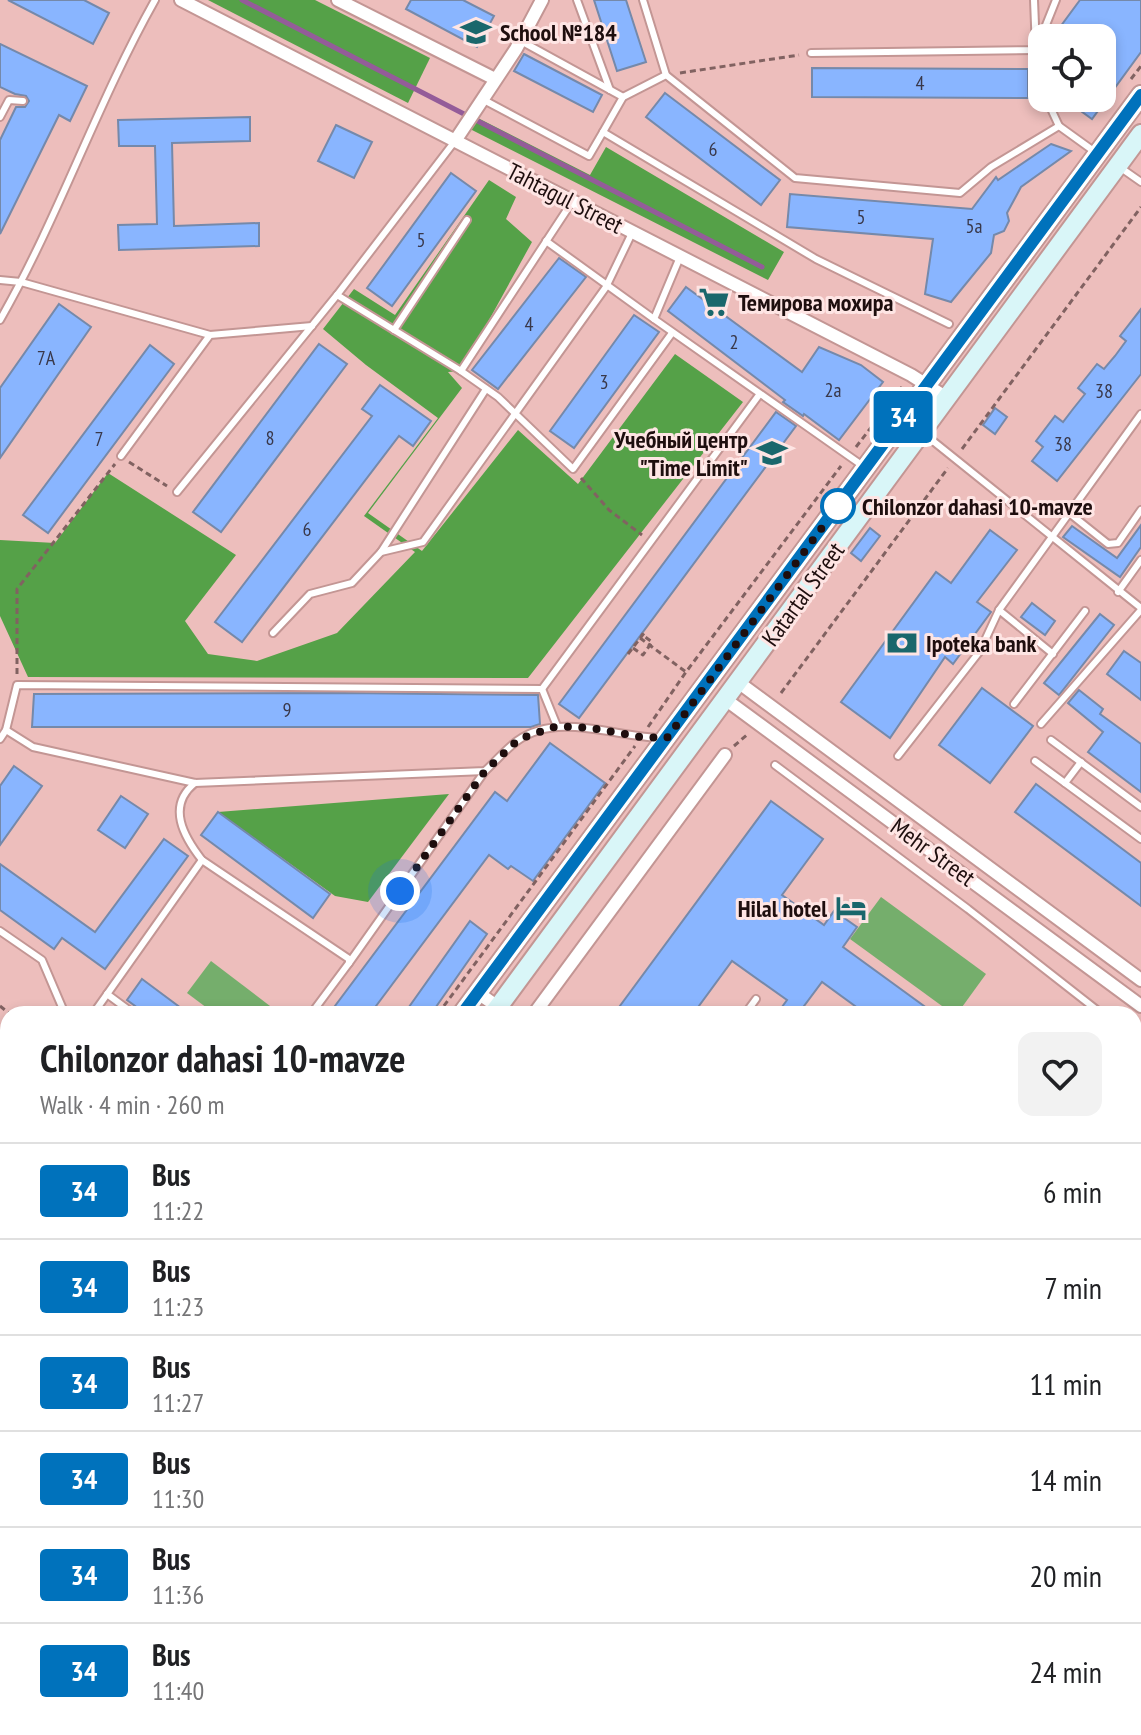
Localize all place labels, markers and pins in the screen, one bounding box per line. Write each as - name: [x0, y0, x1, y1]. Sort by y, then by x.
- school or university icon: School №184: [459, 15, 493, 49]
- place label: School №184: [500, 17, 617, 48]
- supermarket icon: Темирова мохира: [697, 285, 731, 319]
- place label: Темирова мохира: [738, 287, 893, 318]
- place label: Учебный центр "Time Limit": [613, 424, 748, 483]
- school or university icon: Учебный центр "Time Limit": [755, 436, 789, 470]
- marker: Chilonzor dahasi 10-mavze: [821, 489, 855, 523]
- place label: Chilonzor dahasi 10-mavze: [862, 491, 1093, 522]
- bank icon: Ipoteka bank: [885, 626, 919, 660]
- place label: Ipoteka bank: [926, 628, 1036, 659]
- hotel icon: Hilal hotel: [834, 891, 868, 925]
- place label: Hilal hotel: [738, 893, 827, 924]

